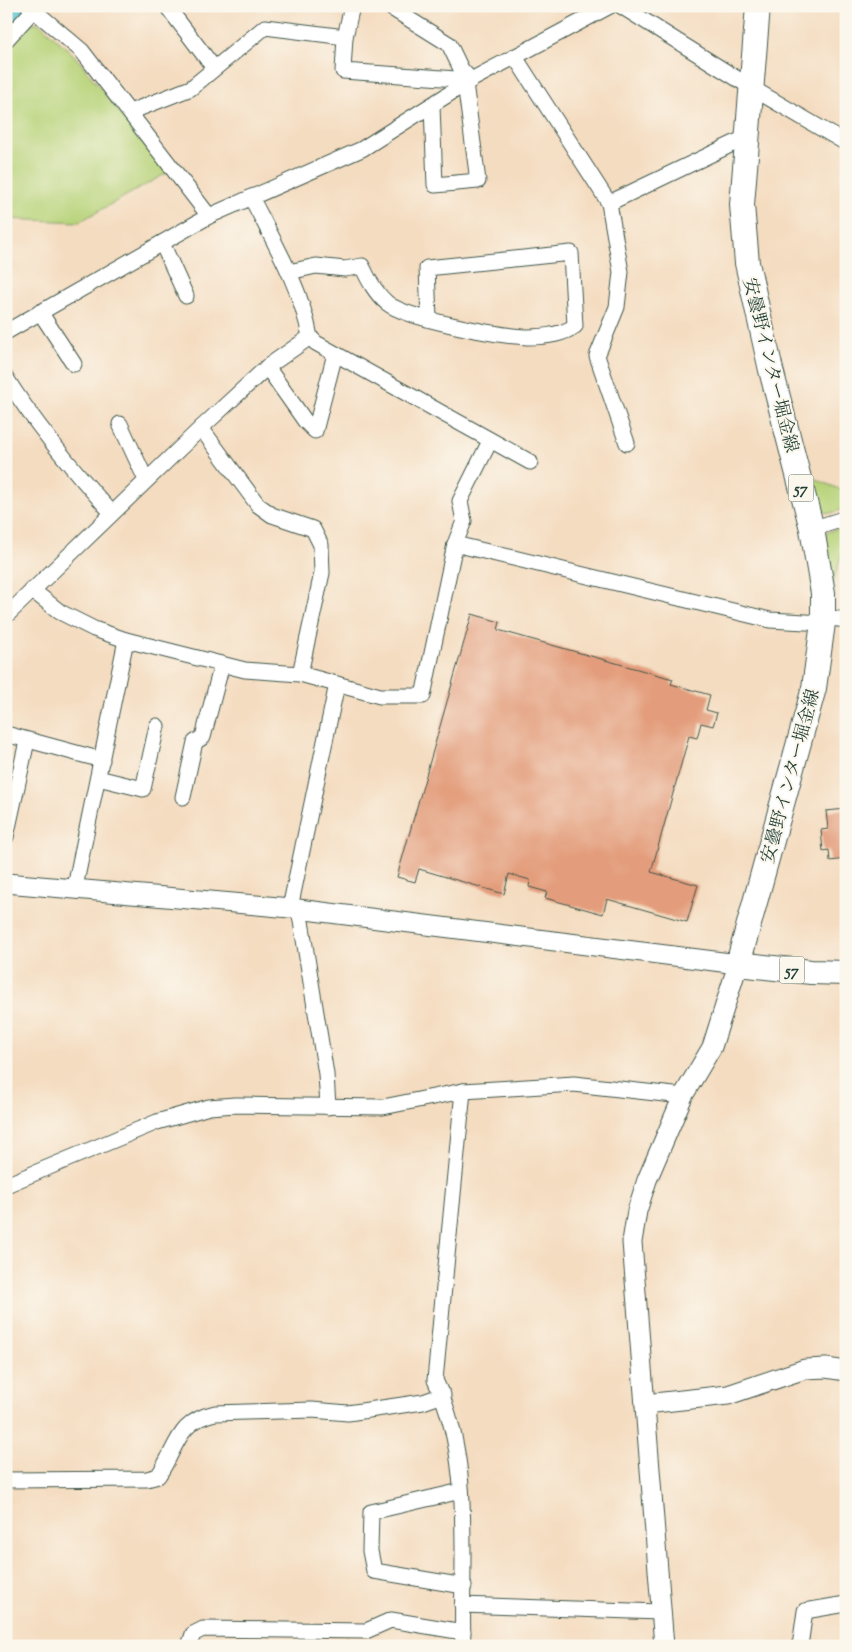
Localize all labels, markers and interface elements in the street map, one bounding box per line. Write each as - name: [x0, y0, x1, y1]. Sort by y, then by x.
- street label: 安曇野インター堀金線: [735, 275, 803, 456]
- road number: 57: [788, 474, 814, 502]
- street label: 安曇野インター堀金線: [756, 687, 828, 866]
- road number: 57: [780, 956, 804, 984]

